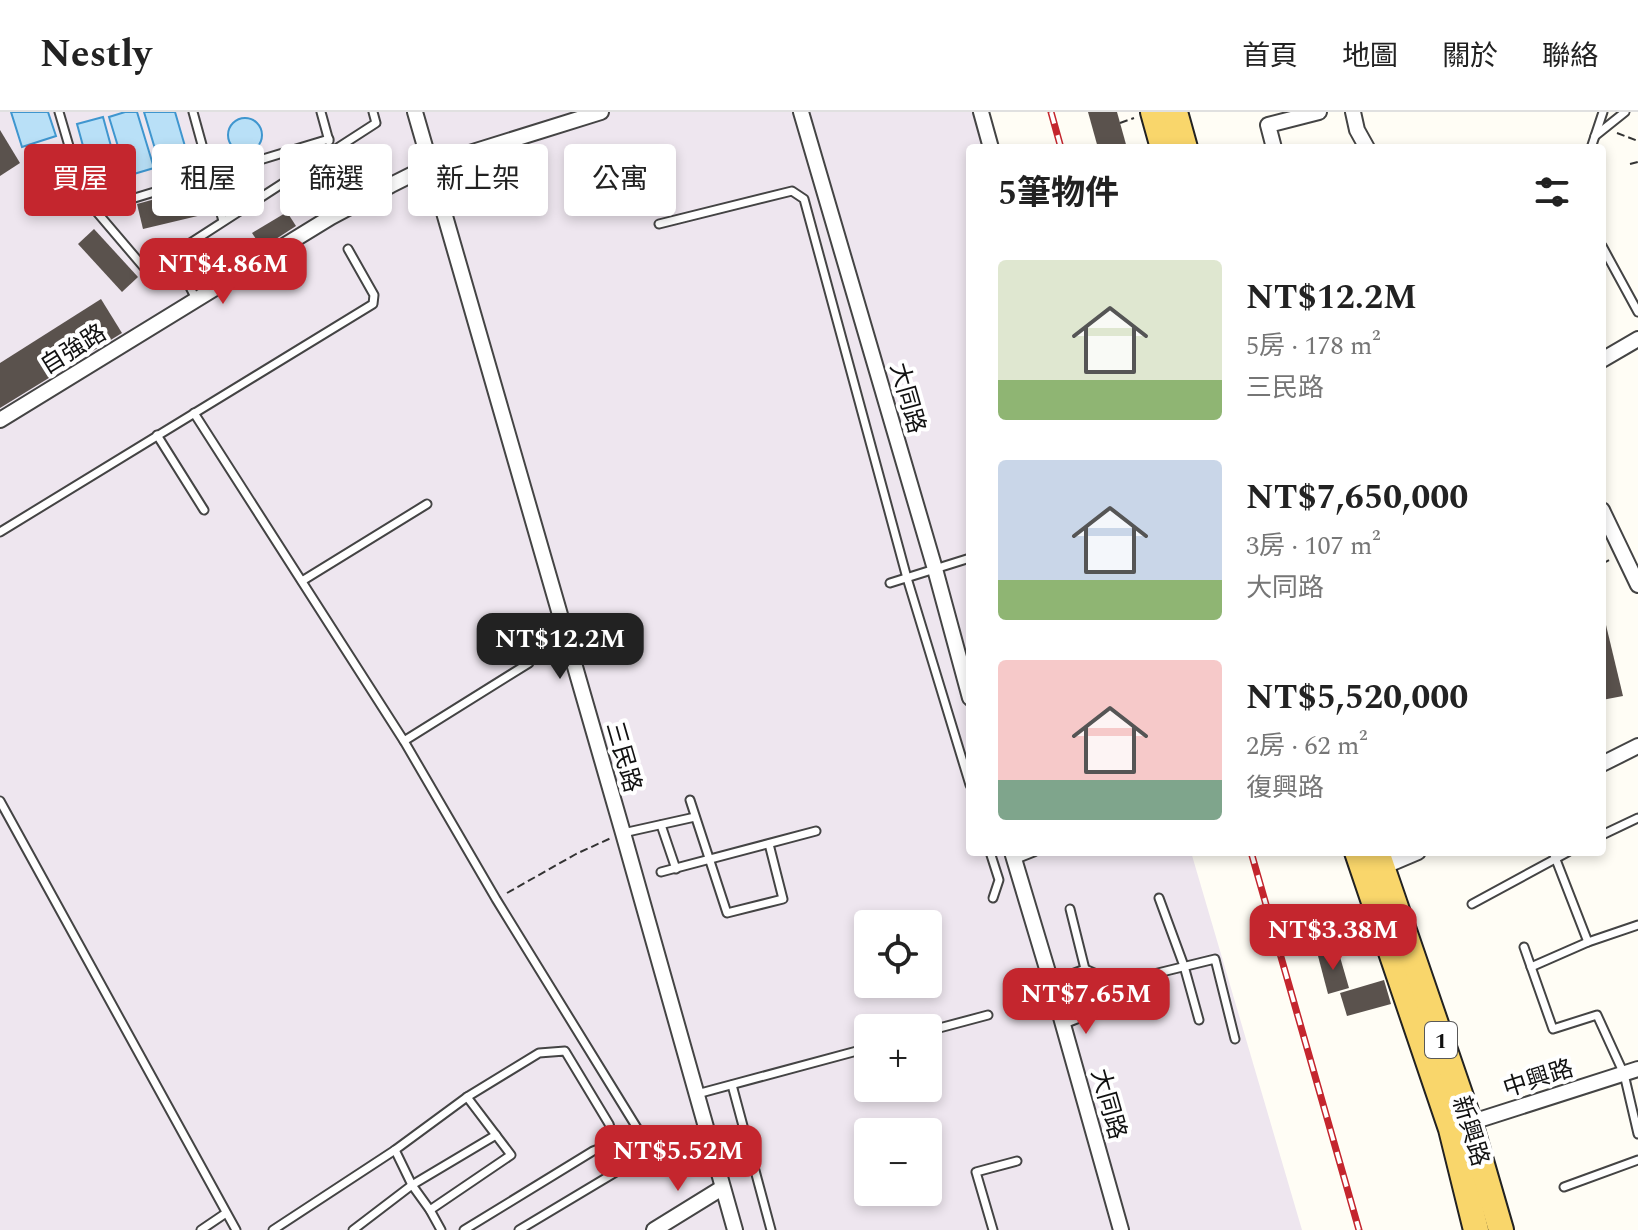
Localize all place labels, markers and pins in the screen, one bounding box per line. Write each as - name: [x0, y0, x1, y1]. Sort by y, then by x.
- pin: NT$4.86M: [140, 238, 306, 306]
- pin: NT$12.2M: [477, 613, 643, 681]
- pin: NT$3.38M: [1250, 904, 1416, 972]
- pin: NT$7.65M: [1003, 968, 1169, 1036]
- pin: NT$5.52M: [595, 1125, 761, 1193]

